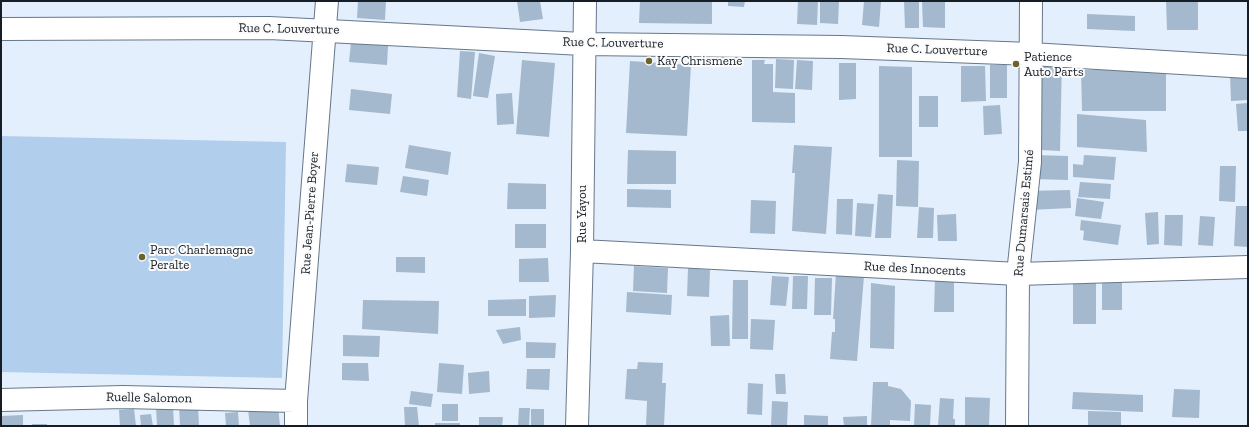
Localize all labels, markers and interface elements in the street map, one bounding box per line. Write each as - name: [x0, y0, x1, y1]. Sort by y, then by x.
- street label: Rue C. Louverture: [238, 20, 340, 38]
- street label: Rue C. Louverture: [562, 34, 664, 52]
- street label: Rue C. Louverture: [886, 40, 988, 60]
- place label: Patience Auto Parts: [1024, 49, 1084, 80]
- place label: Kay Chrismene: [657, 53, 742, 69]
- marker: Kay Chrismene: [644, 56, 654, 66]
- marker: Patience Auto Parts: [1011, 59, 1021, 69]
- street label: Rue Dumarsais Estimé: [1011, 149, 1037, 277]
- street label: Rue Jean-Pierre Boyer: [298, 151, 322, 275]
- street label: Rue Yayou: [574, 185, 590, 243]
- place label: Parc Charlemagne Peralte: [150, 242, 253, 273]
- marker: Parc Charlemagne Peralte: [137, 252, 147, 262]
- street label: Rue des Innocents: [864, 259, 966, 279]
- street label: Ruelle Salomon: [106, 389, 192, 407]

